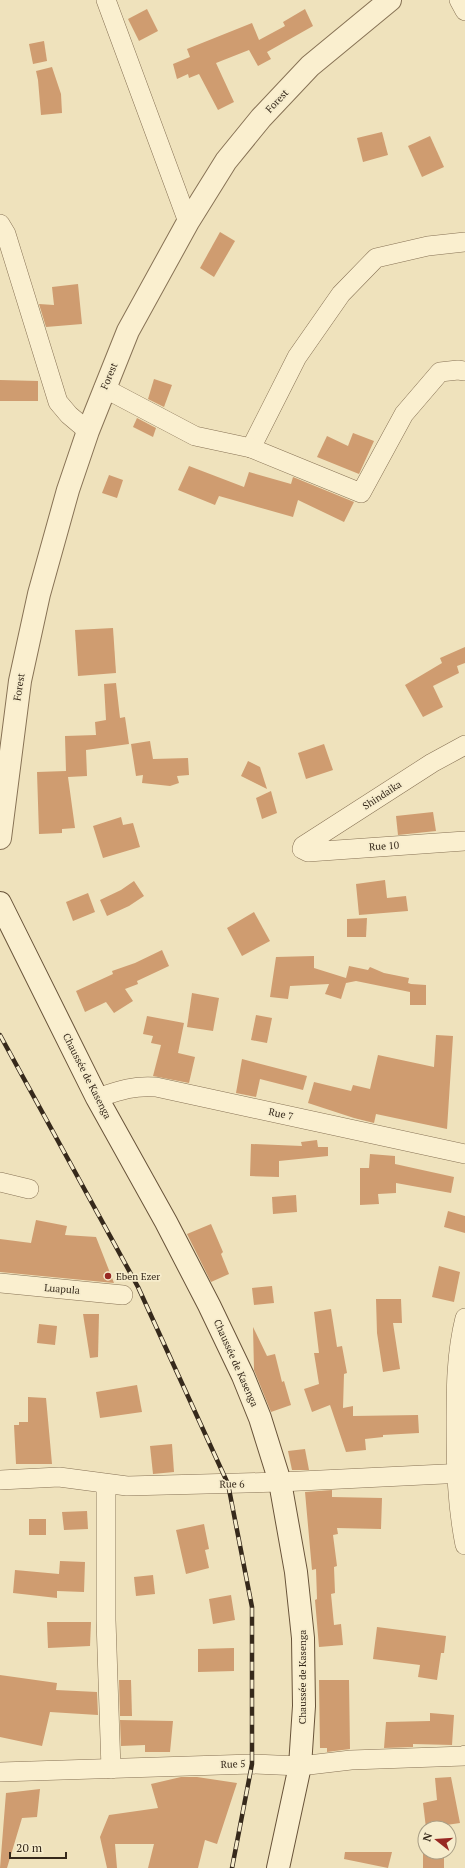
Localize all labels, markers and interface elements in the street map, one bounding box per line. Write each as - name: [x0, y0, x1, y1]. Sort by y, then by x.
- street label: Forest: [263, 86, 291, 116]
- street label: Forest: [98, 360, 121, 391]
- street label: Forest: [10, 672, 28, 702]
- street label: Shindaika: [360, 778, 404, 812]
- street label: Rue 10: [368, 838, 400, 854]
- street label: Chaussée de Kasenga: [60, 1031, 114, 1121]
- street label: Rue 7: [267, 1105, 295, 1123]
- place label: Eben Ezer: [116, 1270, 160, 1283]
- marker: Eben Ezer: [103, 1271, 113, 1281]
- street label: Luapula: [44, 1281, 80, 1297]
- street label: Chaussée de Kasenga: [211, 1317, 261, 1409]
- street label: Rue 6: [219, 1477, 245, 1491]
- street label: Chaussée de Kasenga: [296, 1630, 309, 1724]
- street label: Rue 5: [220, 1757, 246, 1771]
- north arrow: [417, 1820, 457, 1860]
- text: N: [420, 1830, 436, 1843]
- scale bar: [10, 1834, 66, 1860]
- text: 20 m: [16, 1840, 43, 1855]

